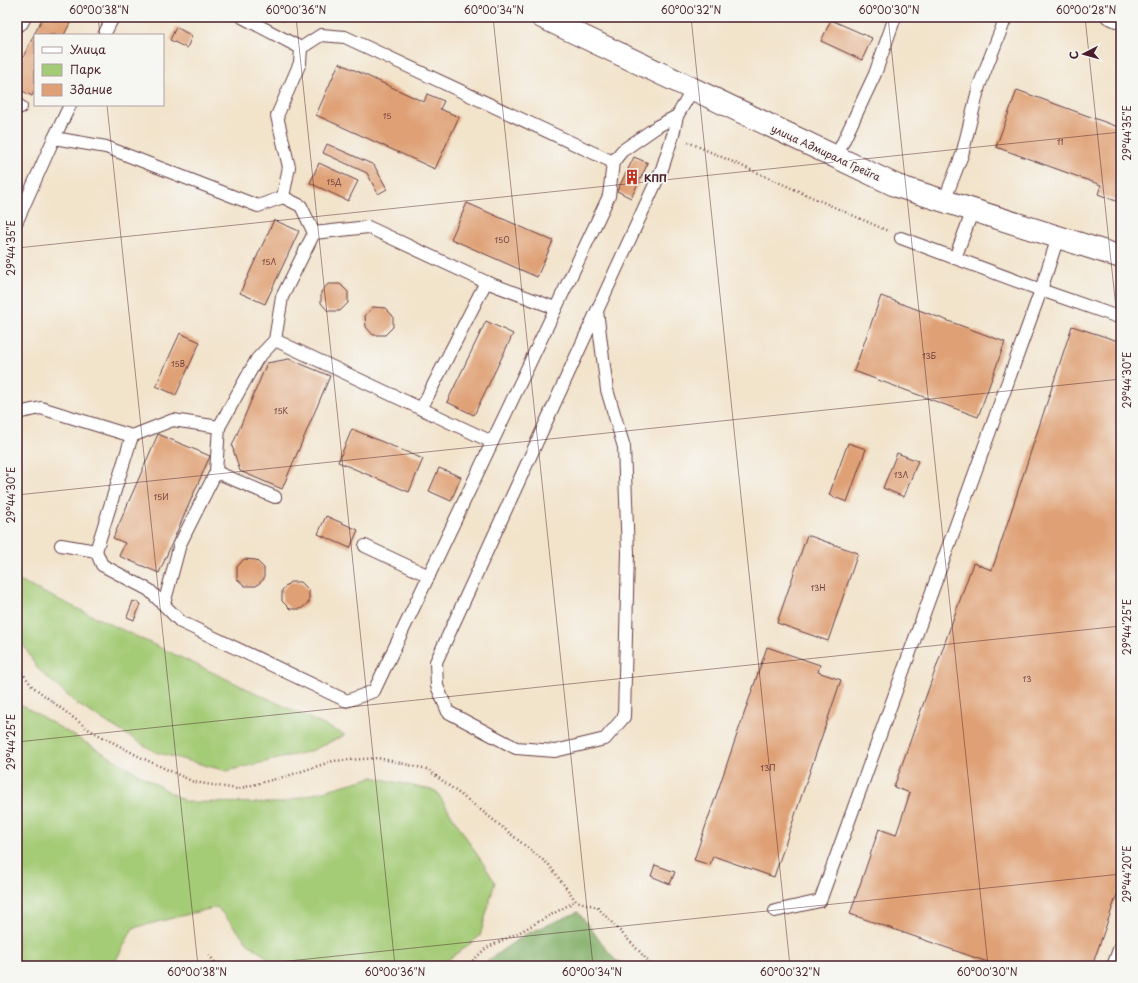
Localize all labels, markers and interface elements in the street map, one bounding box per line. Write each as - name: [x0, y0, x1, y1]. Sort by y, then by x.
- text: 60°00'38"N: [69, 2, 129, 17]
- text: 60°00'36"N: [266, 2, 327, 17]
- text: 60°00'34"N: [464, 2, 524, 17]
- text: 60°00'32"N: [661, 2, 721, 17]
- text: 60°00'30"N: [858, 2, 920, 17]
- text: 60°00'28"N: [1056, 2, 1117, 17]
- legend: [34, 34, 164, 106]
- north arrow: [1064, 34, 1104, 74]
- text: Улица: [70, 40, 106, 58]
- text: С: [1065, 50, 1082, 60]
- text: Парк: [70, 60, 102, 78]
- text: Здание: [70, 80, 112, 98]
- text: 29°44'35"E: [1119, 105, 1134, 161]
- house number: 15: [383, 110, 391, 122]
- street label: улица Адмирала Грейга: [769, 120, 884, 184]
- house number: 11: [1057, 136, 1063, 148]
- building icon: КПП: [623, 168, 641, 186]
- place label: КПП: [644, 170, 667, 185]
- house number: 15Д: [326, 176, 342, 188]
- text: 29°44'35"E: [3, 220, 18, 276]
- house number: 15О: [494, 234, 510, 246]
- house number: 15Л: [262, 256, 276, 268]
- house number: 13Б: [922, 350, 936, 362]
- text: 29°44'30"E: [1119, 352, 1134, 408]
- house number: 15В: [171, 358, 185, 370]
- house number: 15К: [274, 405, 289, 417]
- text: 29°44'30"E: [3, 467, 18, 523]
- house number: 13Л: [894, 469, 909, 481]
- house number: 15И: [153, 491, 169, 503]
- house number: 13Н: [810, 582, 826, 594]
- text: 29°44'25"E: [1119, 599, 1134, 655]
- house number: 13: [1023, 673, 1031, 685]
- text: 29°44'25"E: [3, 714, 18, 770]
- house number: 13П: [760, 762, 776, 774]
- text: 29°44'20"E: [1119, 845, 1134, 903]
- text: 60°00'38"N: [167, 964, 227, 979]
- text: 60°00'36"N: [365, 964, 426, 979]
- text: 60°00'34"N: [562, 964, 622, 979]
- text: 60°00'32"N: [760, 964, 820, 979]
- text: 60°00'30"N: [956, 964, 1018, 979]

